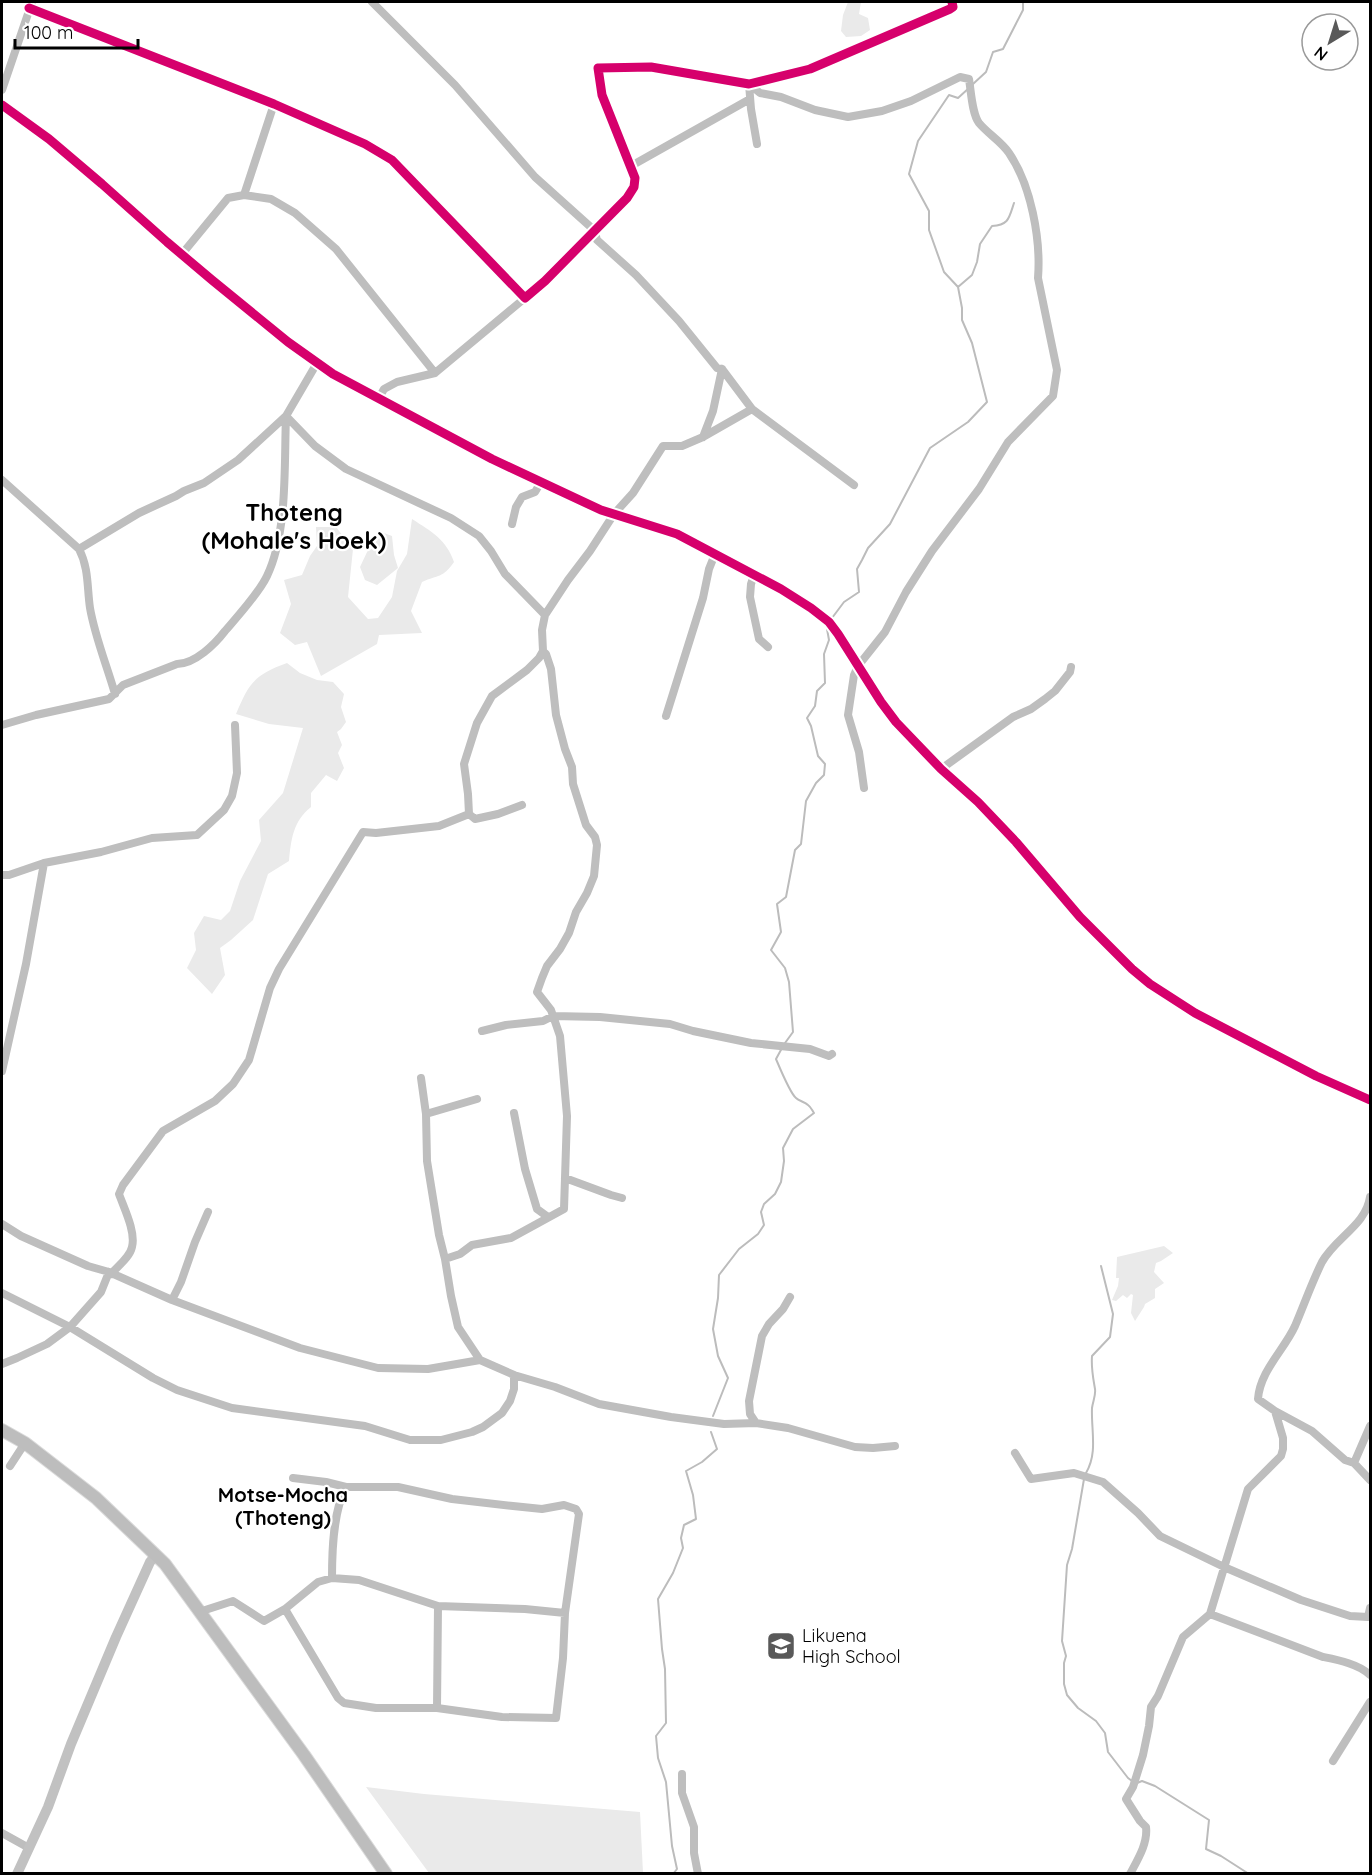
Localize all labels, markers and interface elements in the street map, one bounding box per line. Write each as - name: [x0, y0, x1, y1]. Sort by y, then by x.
- scale bar: [15, 12, 138, 50]
- north arrow: [1300, 12, 1360, 72]
- text: 100 m: [24, 21, 73, 44]
- text: N: [1310, 42, 1332, 65]
- district label: Thoteng (Mohale's Hoek): [202, 497, 386, 555]
- district label: Motse-Mocha (Thoteng): [218, 1482, 348, 1530]
- place label: Likuena High School: [802, 1624, 901, 1668]
- school or university icon: Likuena High School: [765, 1630, 797, 1662]

